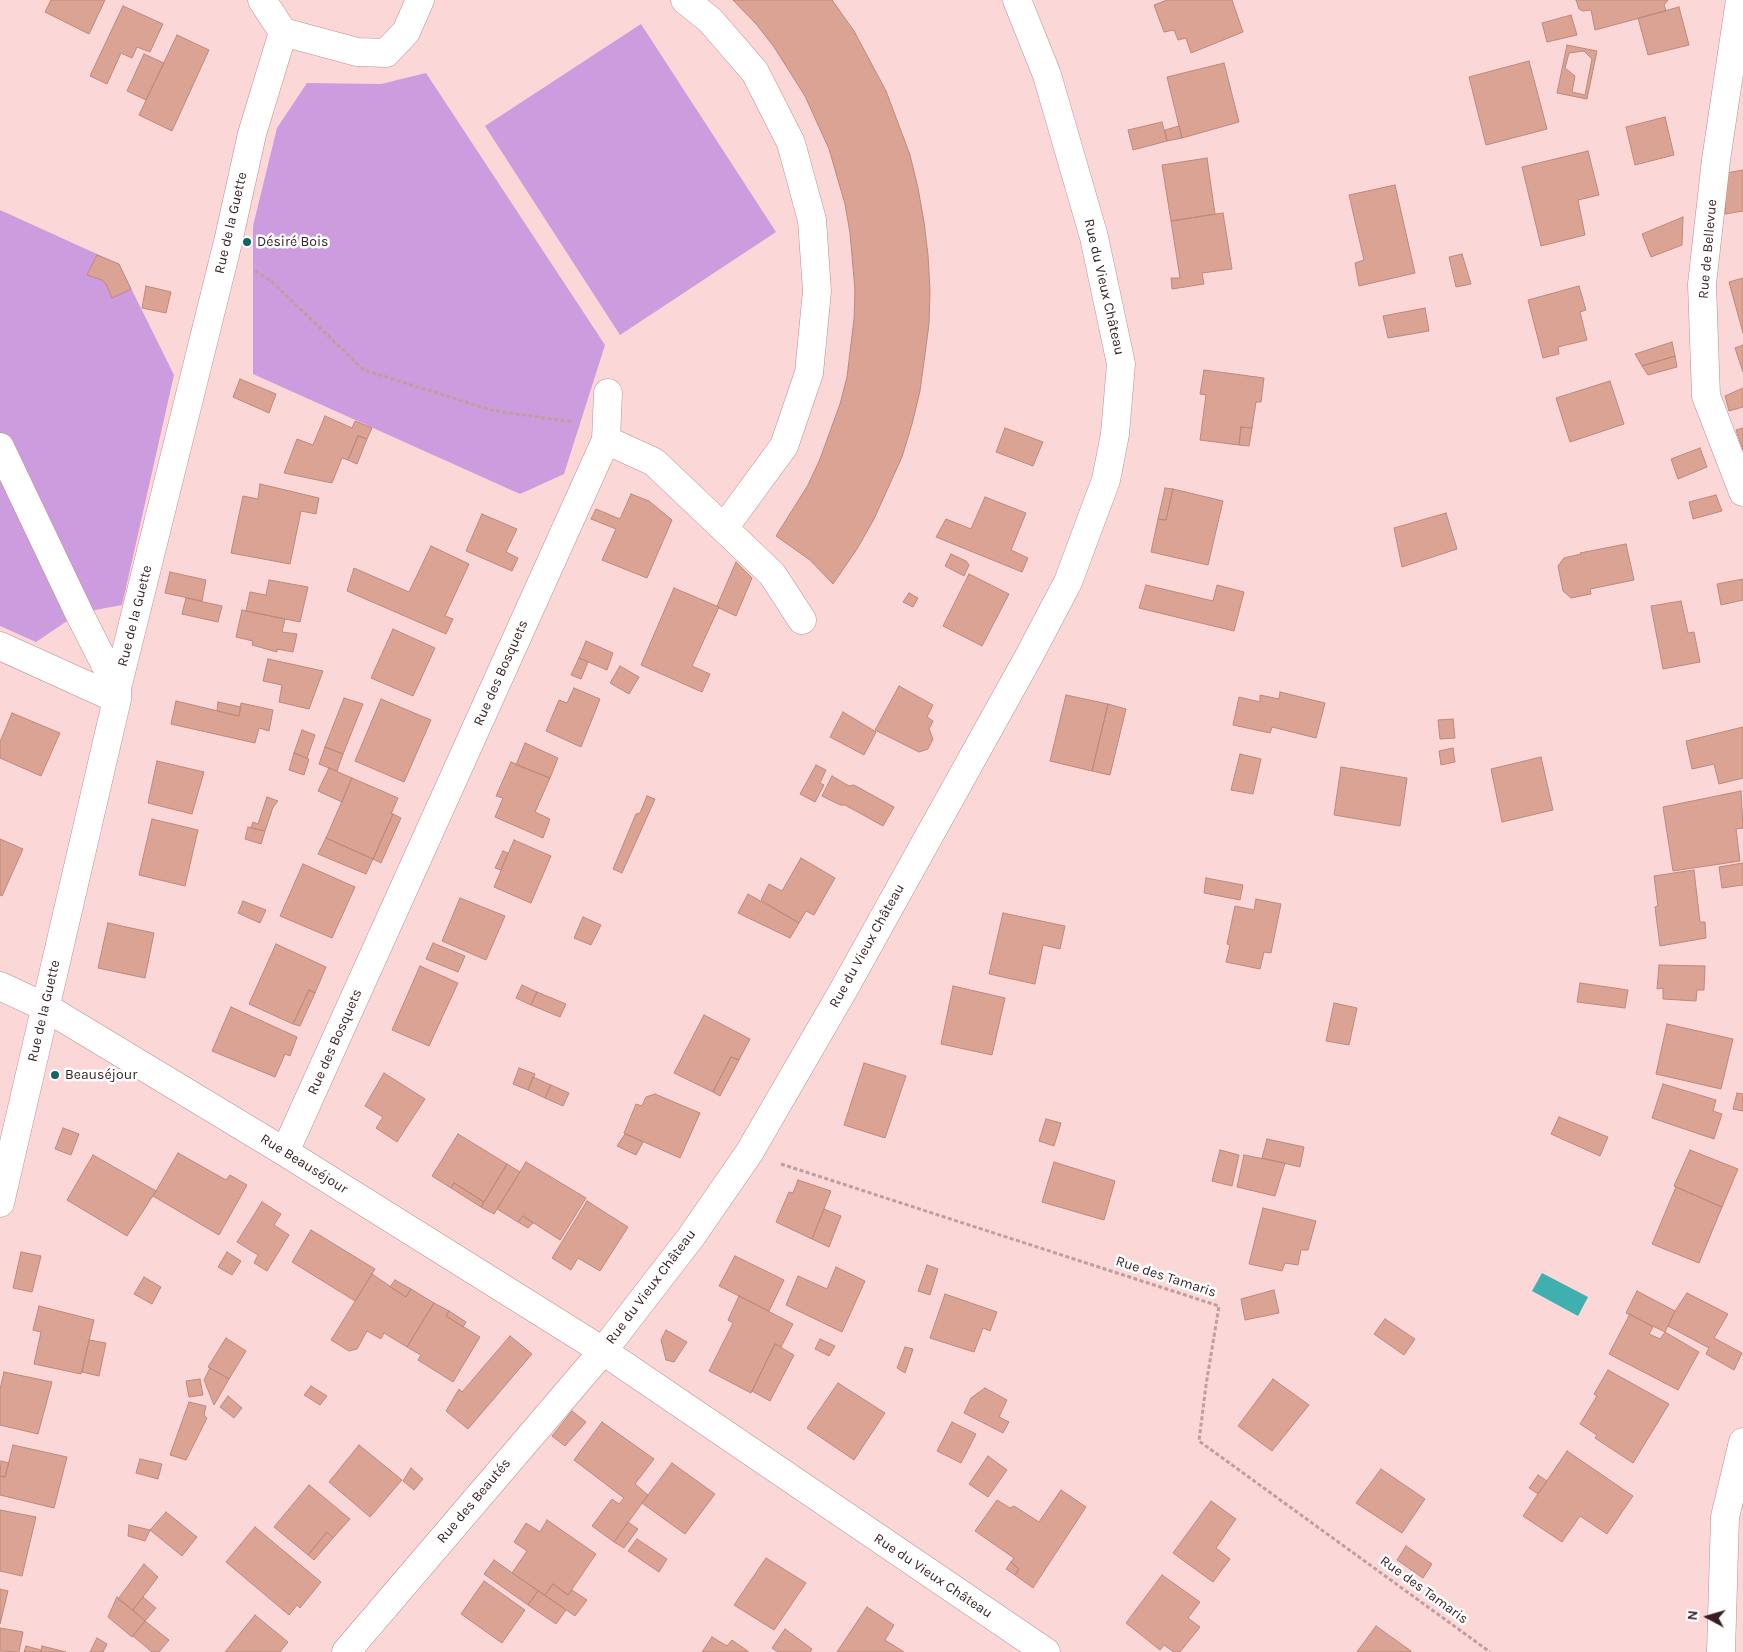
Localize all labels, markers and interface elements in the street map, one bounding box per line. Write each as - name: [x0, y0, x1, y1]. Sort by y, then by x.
- street label: Rue de la Guette: [211, 171, 251, 275]
- street label: Rue de Bellevue: [1695, 198, 1721, 300]
- street label: Rue du Vieux Château: [1080, 217, 1128, 357]
- place label: Désiré Bois: [257, 234, 328, 250]
- marker: Désiré Bois: [241, 236, 253, 248]
- street label: Rue de la Guette: [114, 564, 156, 668]
- street label: Rue des Bosquets: [470, 618, 532, 728]
- street label: Rue du Vieux Château: [826, 881, 908, 1011]
- street label: Rue de la Guette: [24, 959, 64, 1063]
- street label: Rue des Bosquets: [304, 987, 366, 1097]
- place label: Beauséjour: [65, 1067, 137, 1083]
- marker: Beauséjour: [49, 1069, 61, 1081]
- street label: Rue Beauséjour: [257, 1130, 351, 1198]
- street label: Rue du Vieux Château: [602, 1226, 700, 1348]
- street label: Rue des Tamaris: [1114, 1253, 1218, 1301]
- street label: Rue des Beautés: [434, 1455, 514, 1547]
- street label: Rue du Vieux Château: [871, 1530, 995, 1622]
- street label: Rue des Tamaris: [1377, 1552, 1471, 1628]
- north arrow: [1683, 1592, 1733, 1642]
- text: N: [1684, 1610, 1702, 1621]

